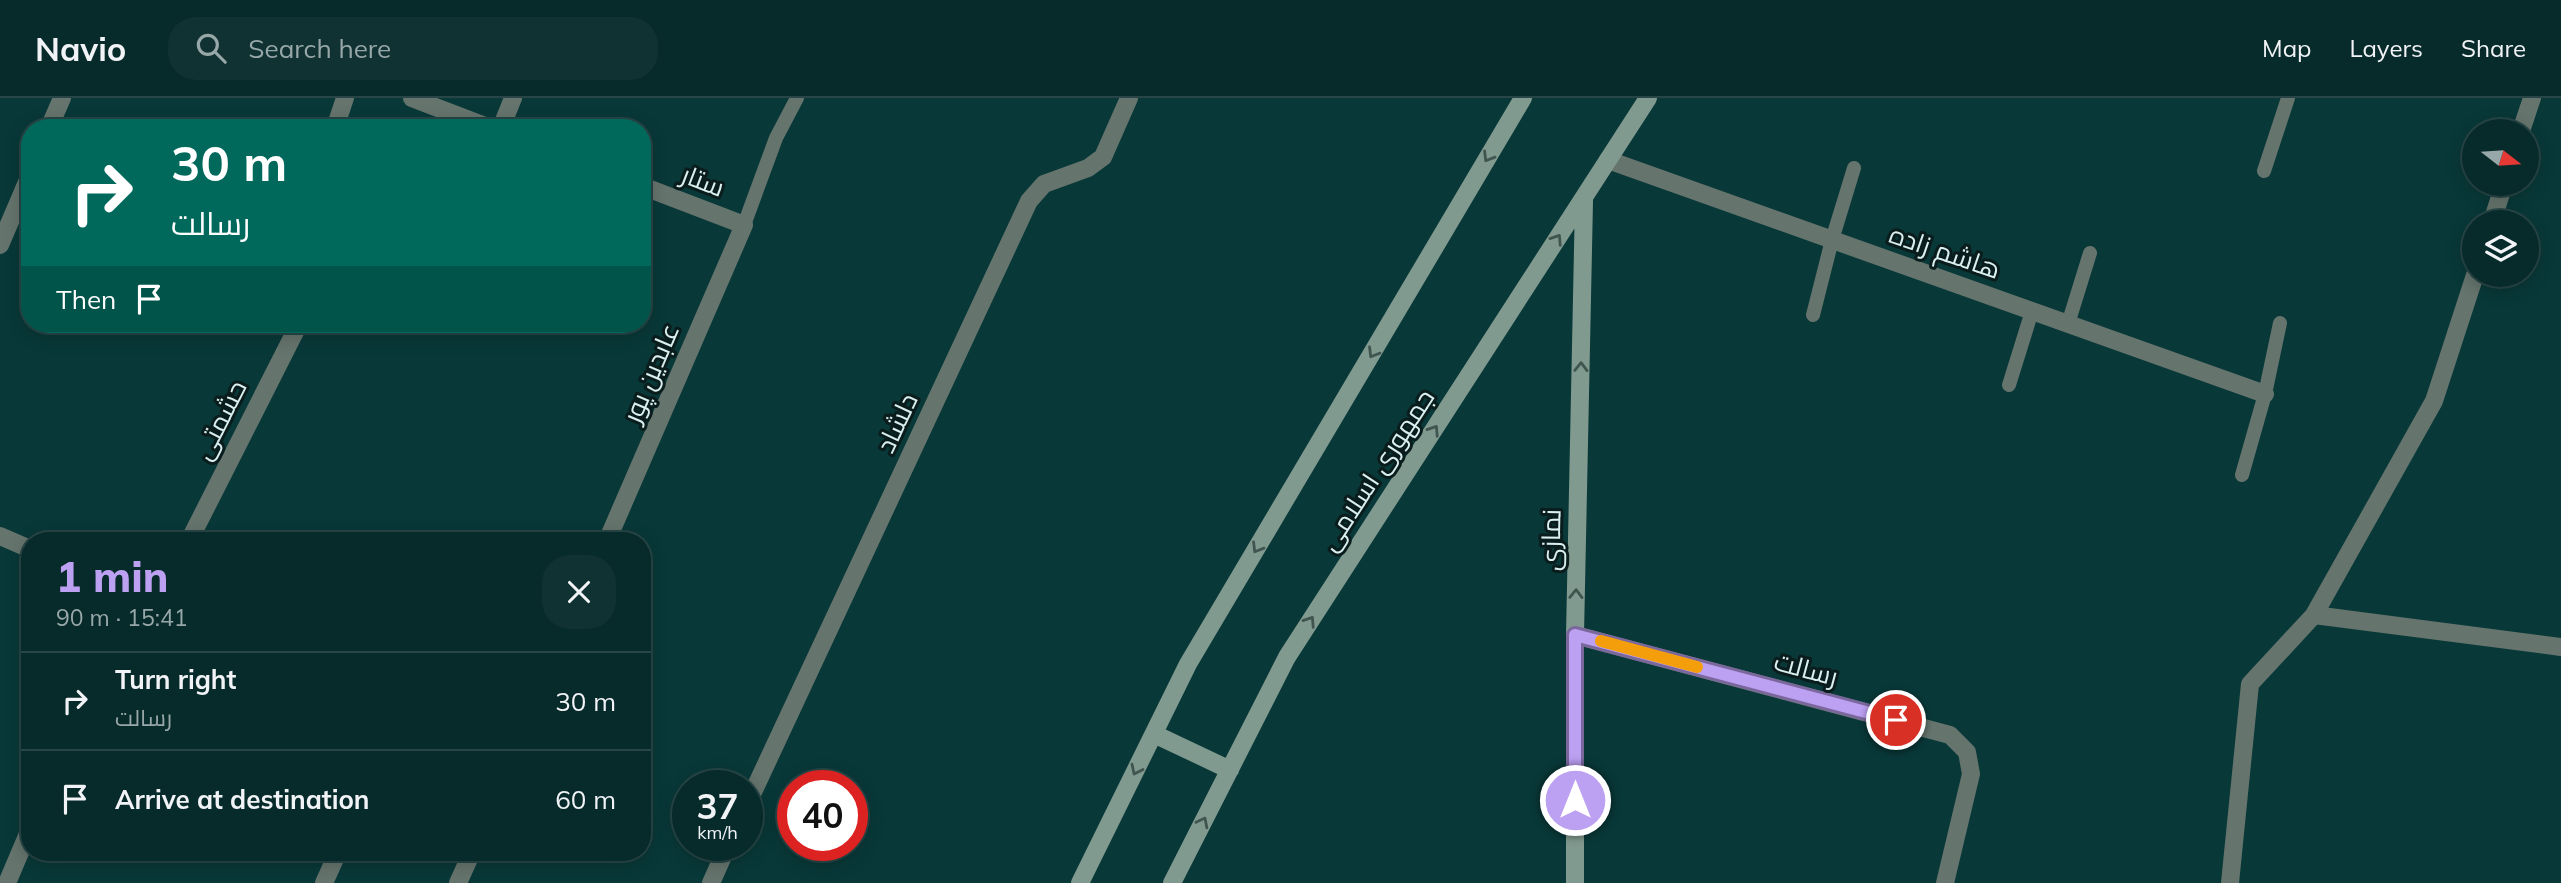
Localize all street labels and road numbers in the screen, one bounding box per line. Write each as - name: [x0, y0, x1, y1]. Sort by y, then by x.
- street label: ستار: [675, 157, 729, 204]
- street label: هاشم زاده: [1885, 217, 2005, 288]
- street label: عابدین پور: [614, 318, 687, 430]
- street label: حشمتی: [186, 374, 254, 465]
- street label: جمهوری اسلامی: [1312, 382, 1441, 557]
- street label: دلشاد: [868, 388, 925, 458]
- street label: نمازی: [1533, 509, 1568, 571]
- street label: رسالت: [1771, 644, 1842, 693]

